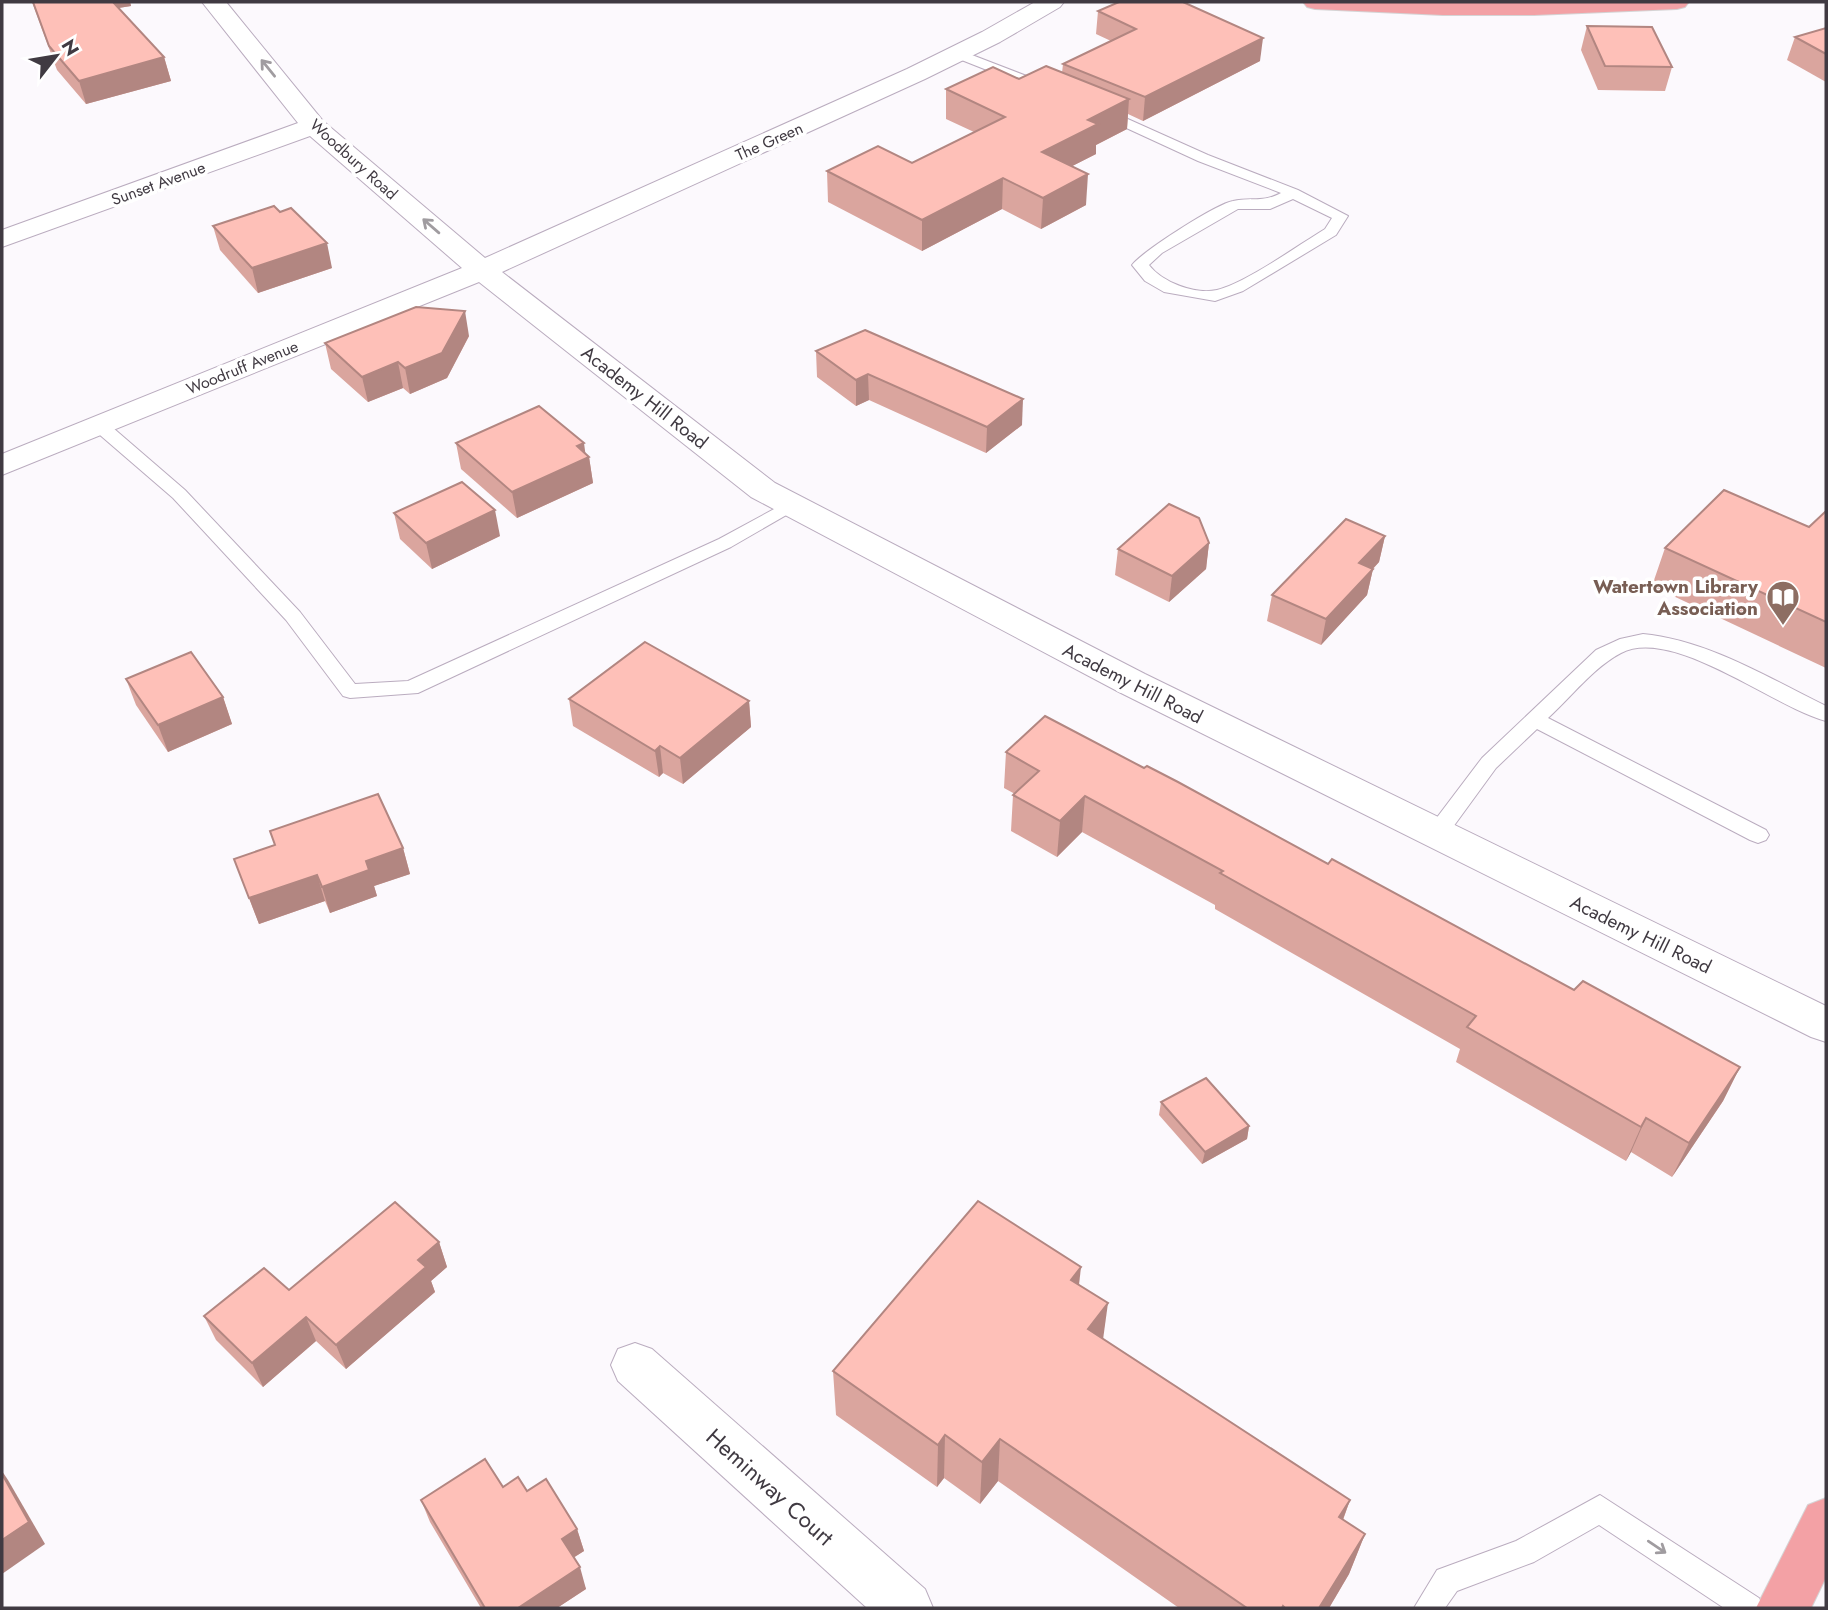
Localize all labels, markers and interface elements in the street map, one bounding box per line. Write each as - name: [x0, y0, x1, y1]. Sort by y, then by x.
- north arrow: [21, 21, 91, 91]
- text: N: [55, 34, 86, 61]
- one-way arrow: [260, 60, 275, 78]
- street label: Woodbury Road: [305, 114, 403, 205]
- street label: The Green: [732, 116, 807, 166]
- street label: Sunset Avenue: [108, 156, 209, 211]
- one-way arrow: [422, 218, 440, 234]
- street label: Woodruff Avenue: [183, 335, 302, 400]
- street label: Academy Hill Road: [576, 339, 714, 455]
- place label: Watertown Library Association: [1593, 573, 1759, 622]
- library icon: Watertown Library Association: [1764, 578, 1802, 627]
- street label: Academy Hill Road: [1058, 636, 1208, 730]
- street label: Academy Hill Road: [1566, 889, 1716, 980]
- street label: Heminway Court: [699, 1420, 842, 1554]
- one-way arrow: [1647, 1540, 1666, 1554]

